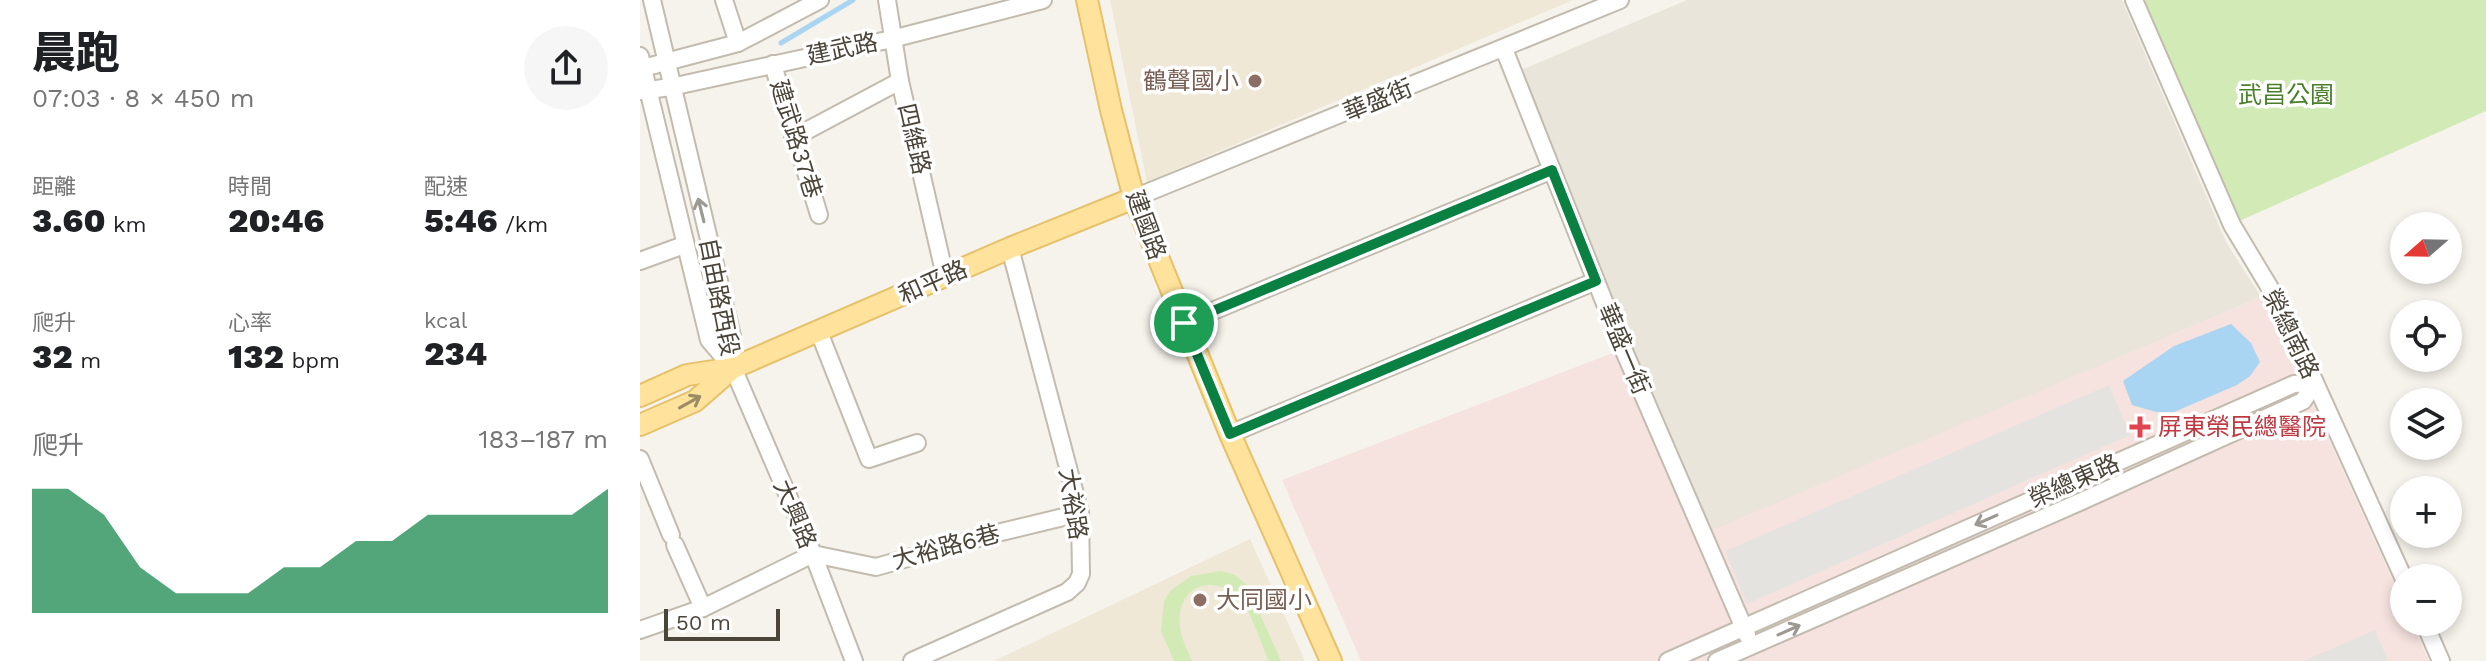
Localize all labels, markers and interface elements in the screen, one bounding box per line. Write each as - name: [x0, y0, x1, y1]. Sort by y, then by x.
- button: share: [524, 26, 608, 110]
- text: 晨跑: [32, 27, 120, 79]
- street label: 建武路: [804, 28, 880, 70]
- place label: 鶴聲國小: [1143, 67, 1239, 95]
- marker: 鶴聲國小: [1246, 72, 1264, 90]
- street label: 華盛街: [1339, 74, 1417, 126]
- street label: 建武路37巷: [765, 76, 827, 202]
- park label: 武昌公園: [2238, 81, 2334, 109]
- text: 07:03 · 8 × 450 m: [32, 83, 255, 113]
- street label: 四維路: [892, 101, 936, 177]
- text: 距離: [32, 174, 76, 199]
- text: 時間: [228, 174, 272, 199]
- text: 配速: [424, 174, 468, 199]
- street label: 建國路: [1121, 186, 1171, 264]
- one-way arrow: [693, 197, 708, 223]
- text: 3.60: [32, 200, 106, 240]
- text: 20:46: [228, 200, 324, 240]
- text: 5:46: [424, 200, 498, 240]
- text: km: [106, 212, 147, 237]
- text: /km: [498, 212, 548, 237]
- north arrow: [2390, 212, 2462, 284]
- map controls: [2390, 212, 2462, 636]
- street label: 自由路西段: [694, 235, 744, 359]
- street label: 和平路: [894, 255, 972, 309]
- street label: 榮總南路: [2257, 285, 2325, 383]
- pin: [1150, 289, 1218, 357]
- street label: 華盛一街: [1592, 299, 1656, 399]
- button: locate: [2390, 300, 2462, 372]
- icon: arrive: [1162, 301, 1206, 345]
- text: kcal: [424, 308, 468, 333]
- text: 爬升: [32, 310, 76, 335]
- text: 心率: [228, 310, 272, 335]
- text: 234: [424, 333, 487, 373]
- text: 32: [32, 336, 73, 376]
- text: 132: [228, 336, 284, 376]
- text: m: [73, 348, 101, 373]
- text: bpm: [284, 348, 340, 373]
- button: layers: [2390, 388, 2462, 460]
- one-way arrow: [678, 394, 701, 410]
- place label: 屏東榮民總醫院: [2158, 413, 2326, 441]
- marker: 屏東榮民總醫院: [2129, 416, 2151, 438]
- text: 183–187 m: [478, 424, 608, 454]
- text: 爬升: [32, 430, 84, 460]
- street label: 榮總東路: [2024, 449, 2124, 513]
- street label: 大裕路: [1054, 466, 1092, 542]
- street label: 大興路: [768, 475, 822, 553]
- button: +: [2390, 476, 2462, 548]
- one-way arrow: [1974, 513, 1998, 528]
- street label: 大裕路6巷: [889, 519, 1003, 575]
- button: −: [2390, 564, 2462, 636]
- place label: 大同國小: [1216, 586, 1312, 614]
- marker: 大同國小: [1191, 591, 1209, 609]
- scale bar: [664, 605, 780, 641]
- text: 50 m: [676, 610, 731, 635]
- one-way arrow: [1776, 621, 1801, 636]

